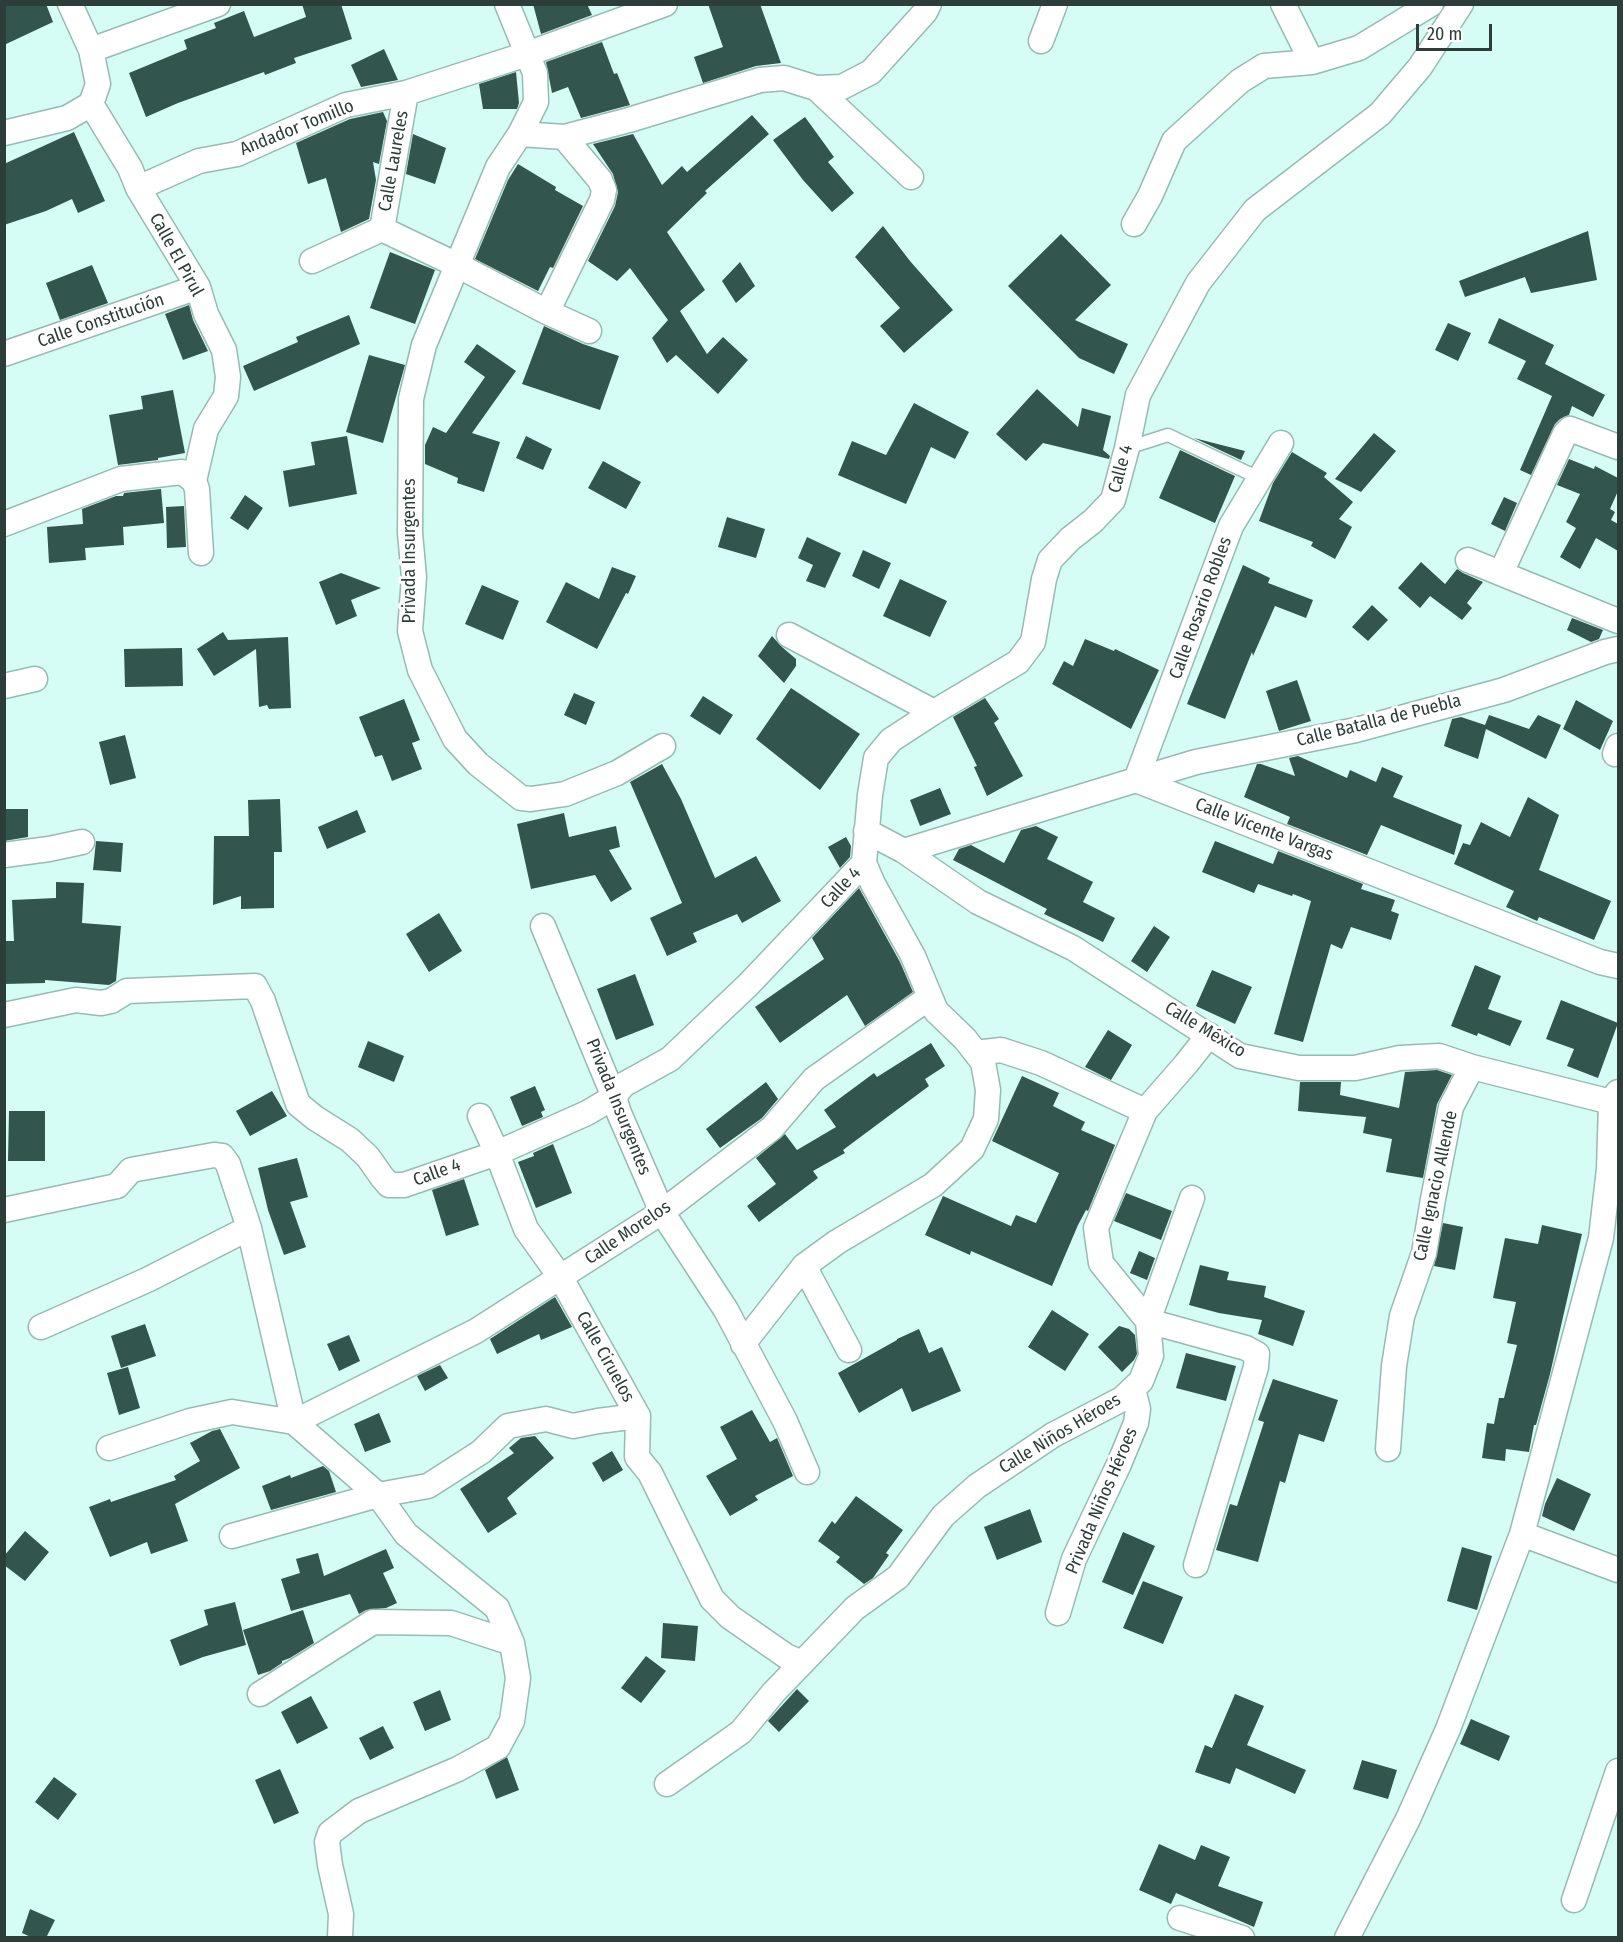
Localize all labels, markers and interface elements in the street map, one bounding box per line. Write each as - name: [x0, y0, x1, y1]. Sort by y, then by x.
- scale bar: [1419, 12, 1496, 50]
- text: 20 m: [1427, 23, 1462, 45]
- street label: Andador Tomillo: [237, 95, 357, 161]
- street label: Calle Laureles: [374, 109, 414, 213]
- street label: Calle El Pirul: [144, 210, 208, 300]
- street label: Calle Constitución: [35, 289, 167, 353]
- street label: Calle 4: [1104, 443, 1138, 495]
- street label: Privada Insurgentes: [399, 478, 421, 624]
- street label: Calle Rosario Robles: [1165, 534, 1237, 682]
- street label: Calle Batalla de Puebla: [1295, 690, 1463, 752]
- street label: Calle Vicente Vargas: [1192, 794, 1336, 866]
- street label: Calle 4: [816, 863, 866, 913]
- street label: Calle México: [1160, 997, 1250, 1063]
- street label: Privada Insurgentes: [581, 1036, 655, 1178]
- street label: Calle Ignacio Allende: [1409, 1109, 1463, 1263]
- street label: Calle 4: [410, 1154, 464, 1192]
- street label: Calle Morelos: [581, 1196, 675, 1270]
- street label: Calle Ciruelos: [571, 1308, 639, 1406]
- street label: Calle Niños Héroes: [995, 1389, 1125, 1479]
- street label: Privada Niños Héroes: [1061, 1424, 1143, 1578]

